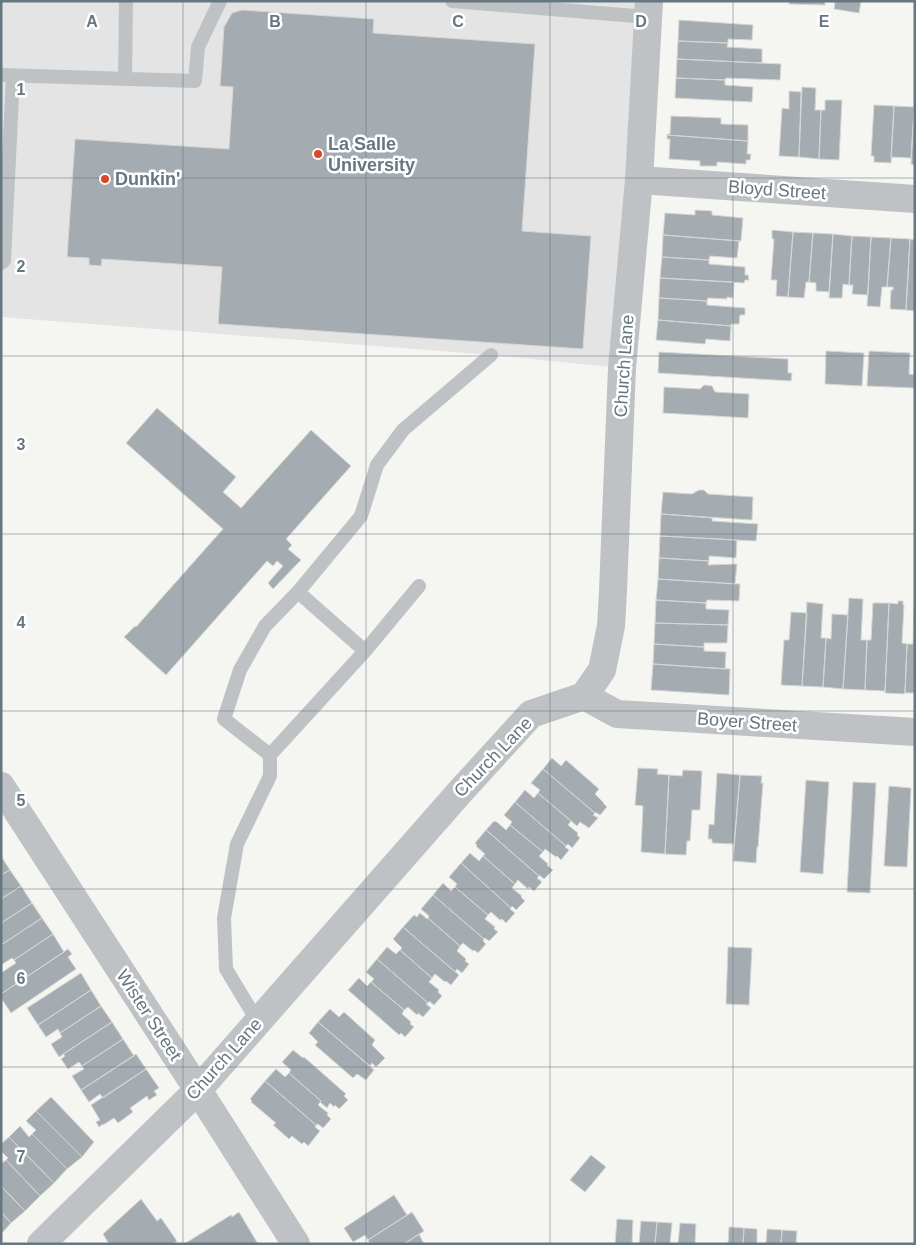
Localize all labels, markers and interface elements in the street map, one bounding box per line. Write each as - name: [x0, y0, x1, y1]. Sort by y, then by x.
- text: A: [86, 13, 98, 30]
- text: B: [269, 13, 281, 30]
- text: C: [452, 13, 464, 30]
- text: D: [635, 13, 647, 30]
- text: E: [819, 13, 830, 30]
- text: 1: [17, 81, 26, 98]
- place label: La Salle University: [328, 134, 415, 175]
- marker: La Salle University: [312, 148, 324, 160]
- place label: Dunkin': [115, 169, 180, 189]
- marker: Dunkin': [99, 173, 111, 185]
- street label: Bloyd Street: [727, 177, 827, 203]
- text: 2: [17, 258, 26, 275]
- street label: Church Lane: [610, 314, 638, 418]
- text: 3: [17, 436, 26, 453]
- text: 4: [17, 614, 26, 631]
- street label: Boyer Street: [696, 709, 798, 735]
- street label: Church Lane: [450, 713, 536, 801]
- text: 5: [17, 792, 26, 809]
- street label: Wister Street: [112, 966, 186, 1064]
- text: 6: [17, 970, 26, 987]
- street label: Church Lane: [182, 1014, 266, 1104]
- text: 7: [17, 1148, 26, 1165]

